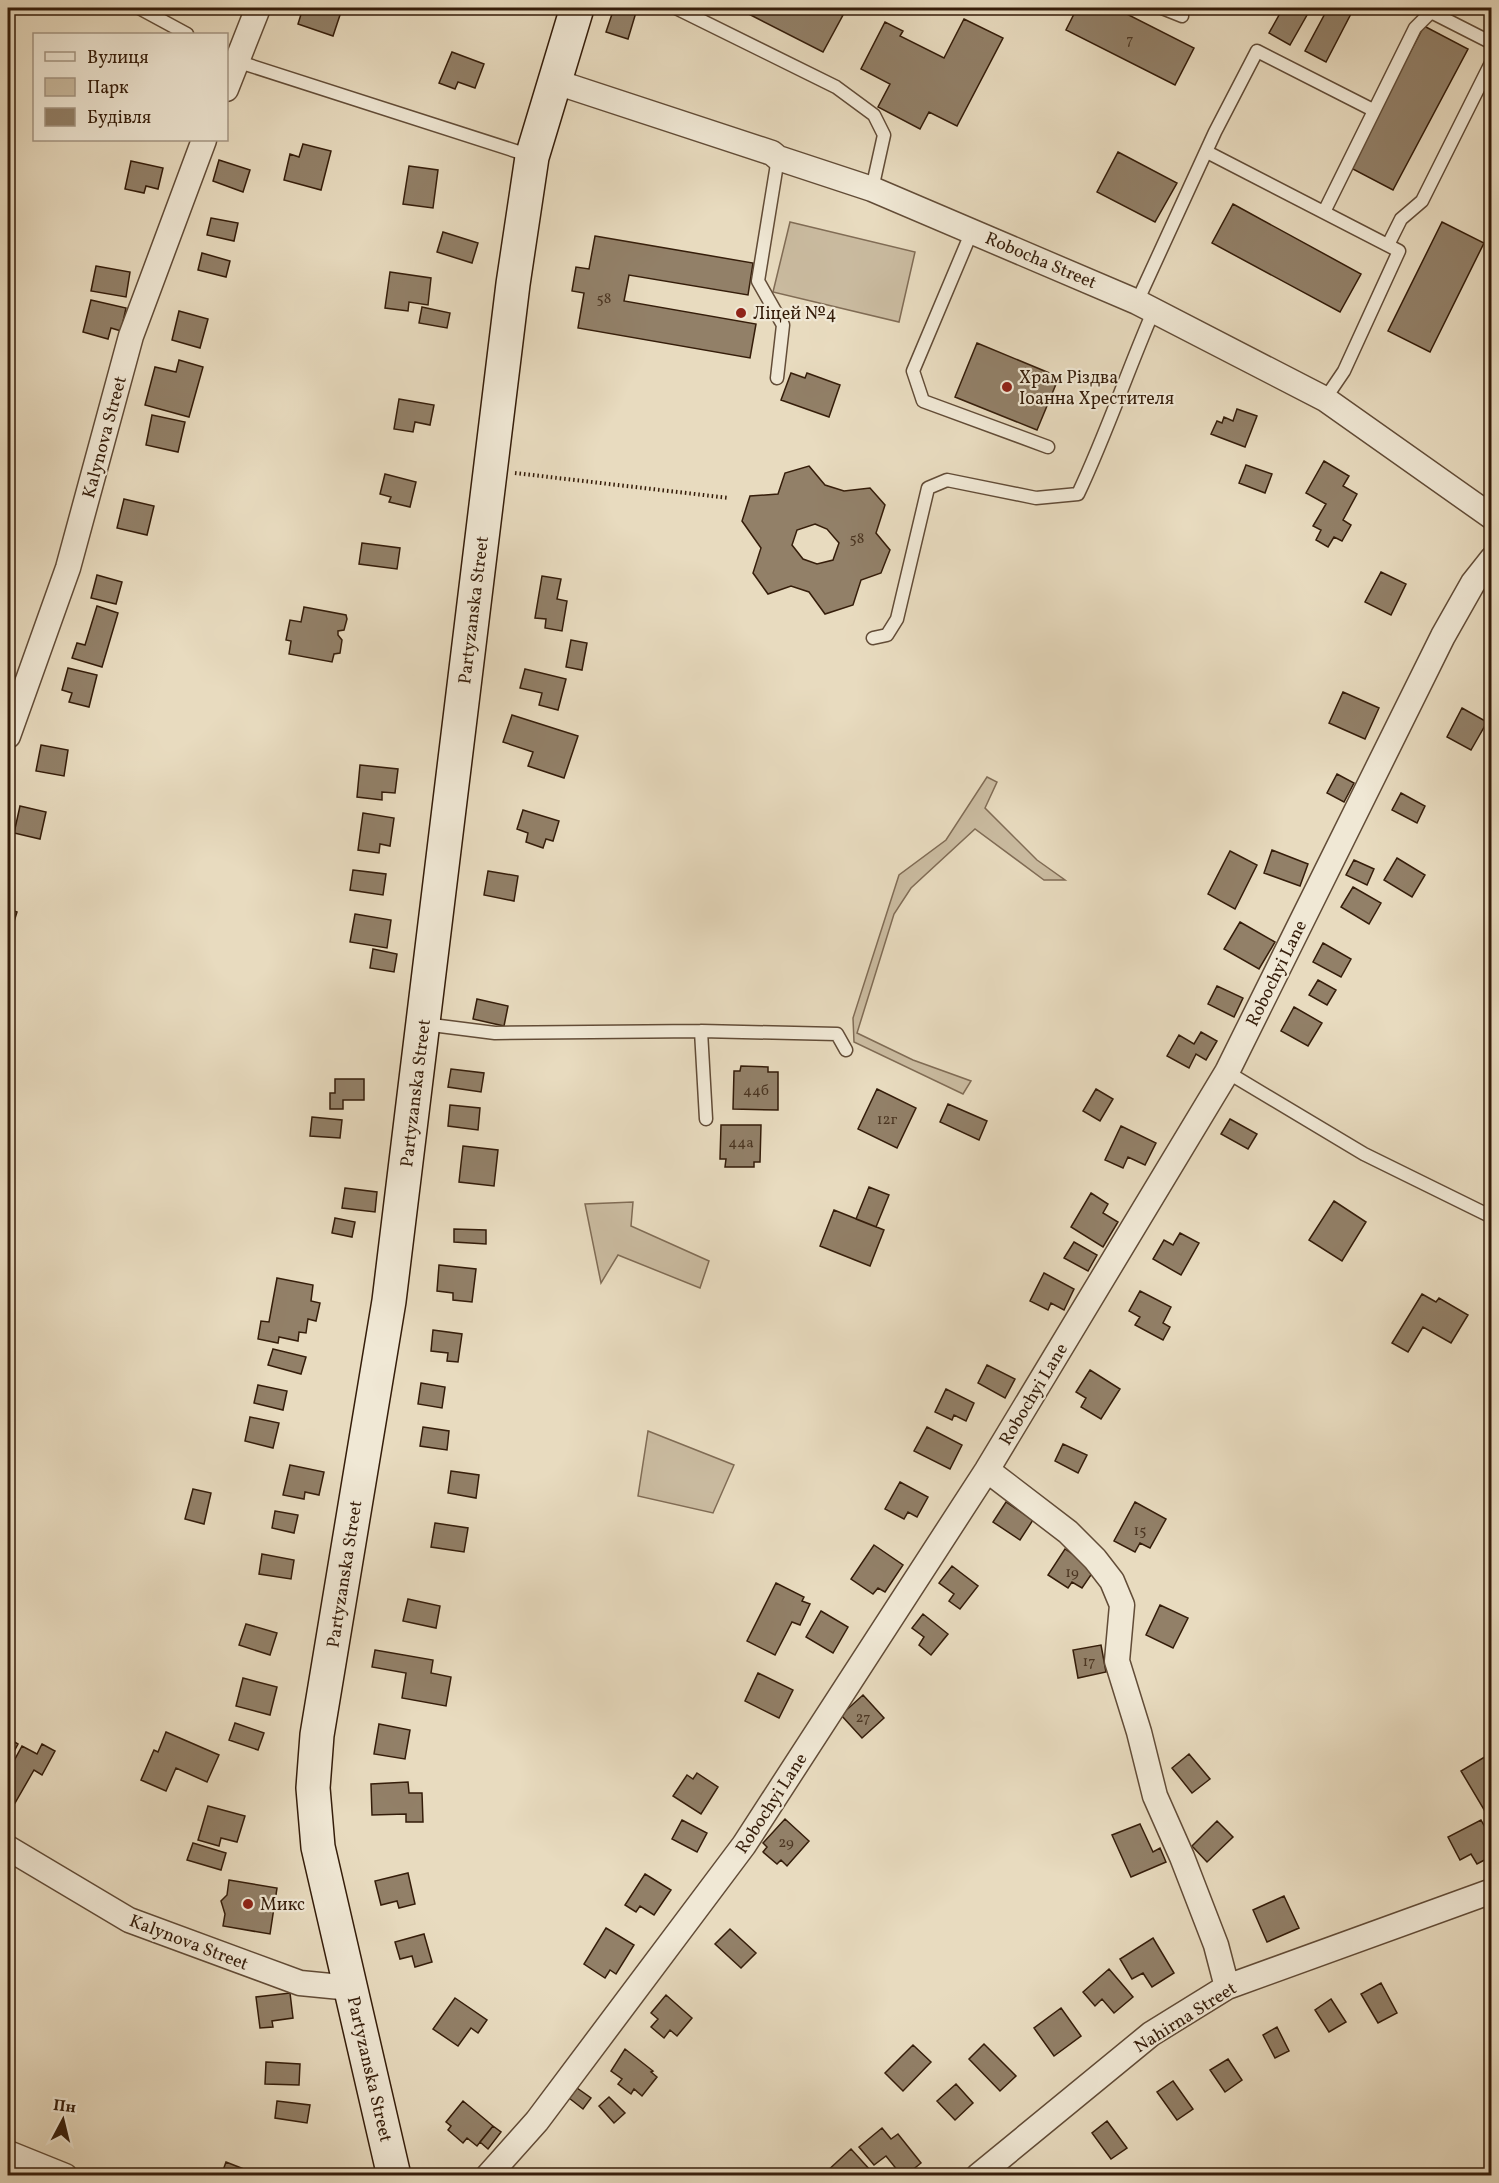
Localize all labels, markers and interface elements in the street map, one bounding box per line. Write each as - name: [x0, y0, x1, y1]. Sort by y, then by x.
- house number: 7: [1126, 30, 1134, 51]
- legend: [33, 33, 228, 141]
- text: Вулиця: [87, 46, 149, 71]
- text: Парк: [87, 76, 129, 101]
- text: Будівля: [87, 106, 151, 131]
- street label: Robocha Street: [981, 227, 1100, 296]
- house number: 58: [597, 289, 611, 310]
- place label: Ліцей №4: [753, 302, 837, 327]
- marker: Ліцей №4: [734, 306, 748, 320]
- place label: Храм Різдва Іоанна Хрестителя: [1019, 366, 1174, 412]
- street label: Kalynova Street: [77, 373, 134, 501]
- marker: Храм Різдва Іоанна Хрестителя: [1000, 380, 1014, 394]
- house number: 58: [850, 529, 864, 550]
- street label: Partyzanska Street: [453, 535, 496, 686]
- street label: Robochyi Lane: [1241, 916, 1314, 1031]
- street label: Partyzanska Street: [395, 1018, 438, 1169]
- house number: 44б: [743, 1081, 769, 1102]
- house number: 12г: [877, 1110, 898, 1131]
- house number: 44а: [728, 1133, 754, 1154]
- street label: Robochyi Lane: [994, 1339, 1075, 1451]
- street label: Partyzanska Street: [321, 1499, 369, 1650]
- house number: 15: [1133, 1521, 1147, 1542]
- house number: 19: [1065, 1563, 1079, 1584]
- house number: 17: [1082, 1652, 1096, 1673]
- house number: 27: [856, 1708, 870, 1729]
- street label: Robochyi Lane: [730, 1749, 814, 1859]
- house number: 29: [778, 1833, 794, 1854]
- place label: Микс: [260, 1893, 305, 1918]
- marker: Микс: [241, 1897, 255, 1911]
- street label: Kalynova Street: [125, 1909, 252, 1978]
- street label: Nahirna Street: [1130, 1977, 1242, 2060]
- street label: Partyzanska Street: [340, 1994, 397, 2145]
- north arrow: [33, 2090, 93, 2150]
- text: Пн: [52, 2095, 77, 2119]

